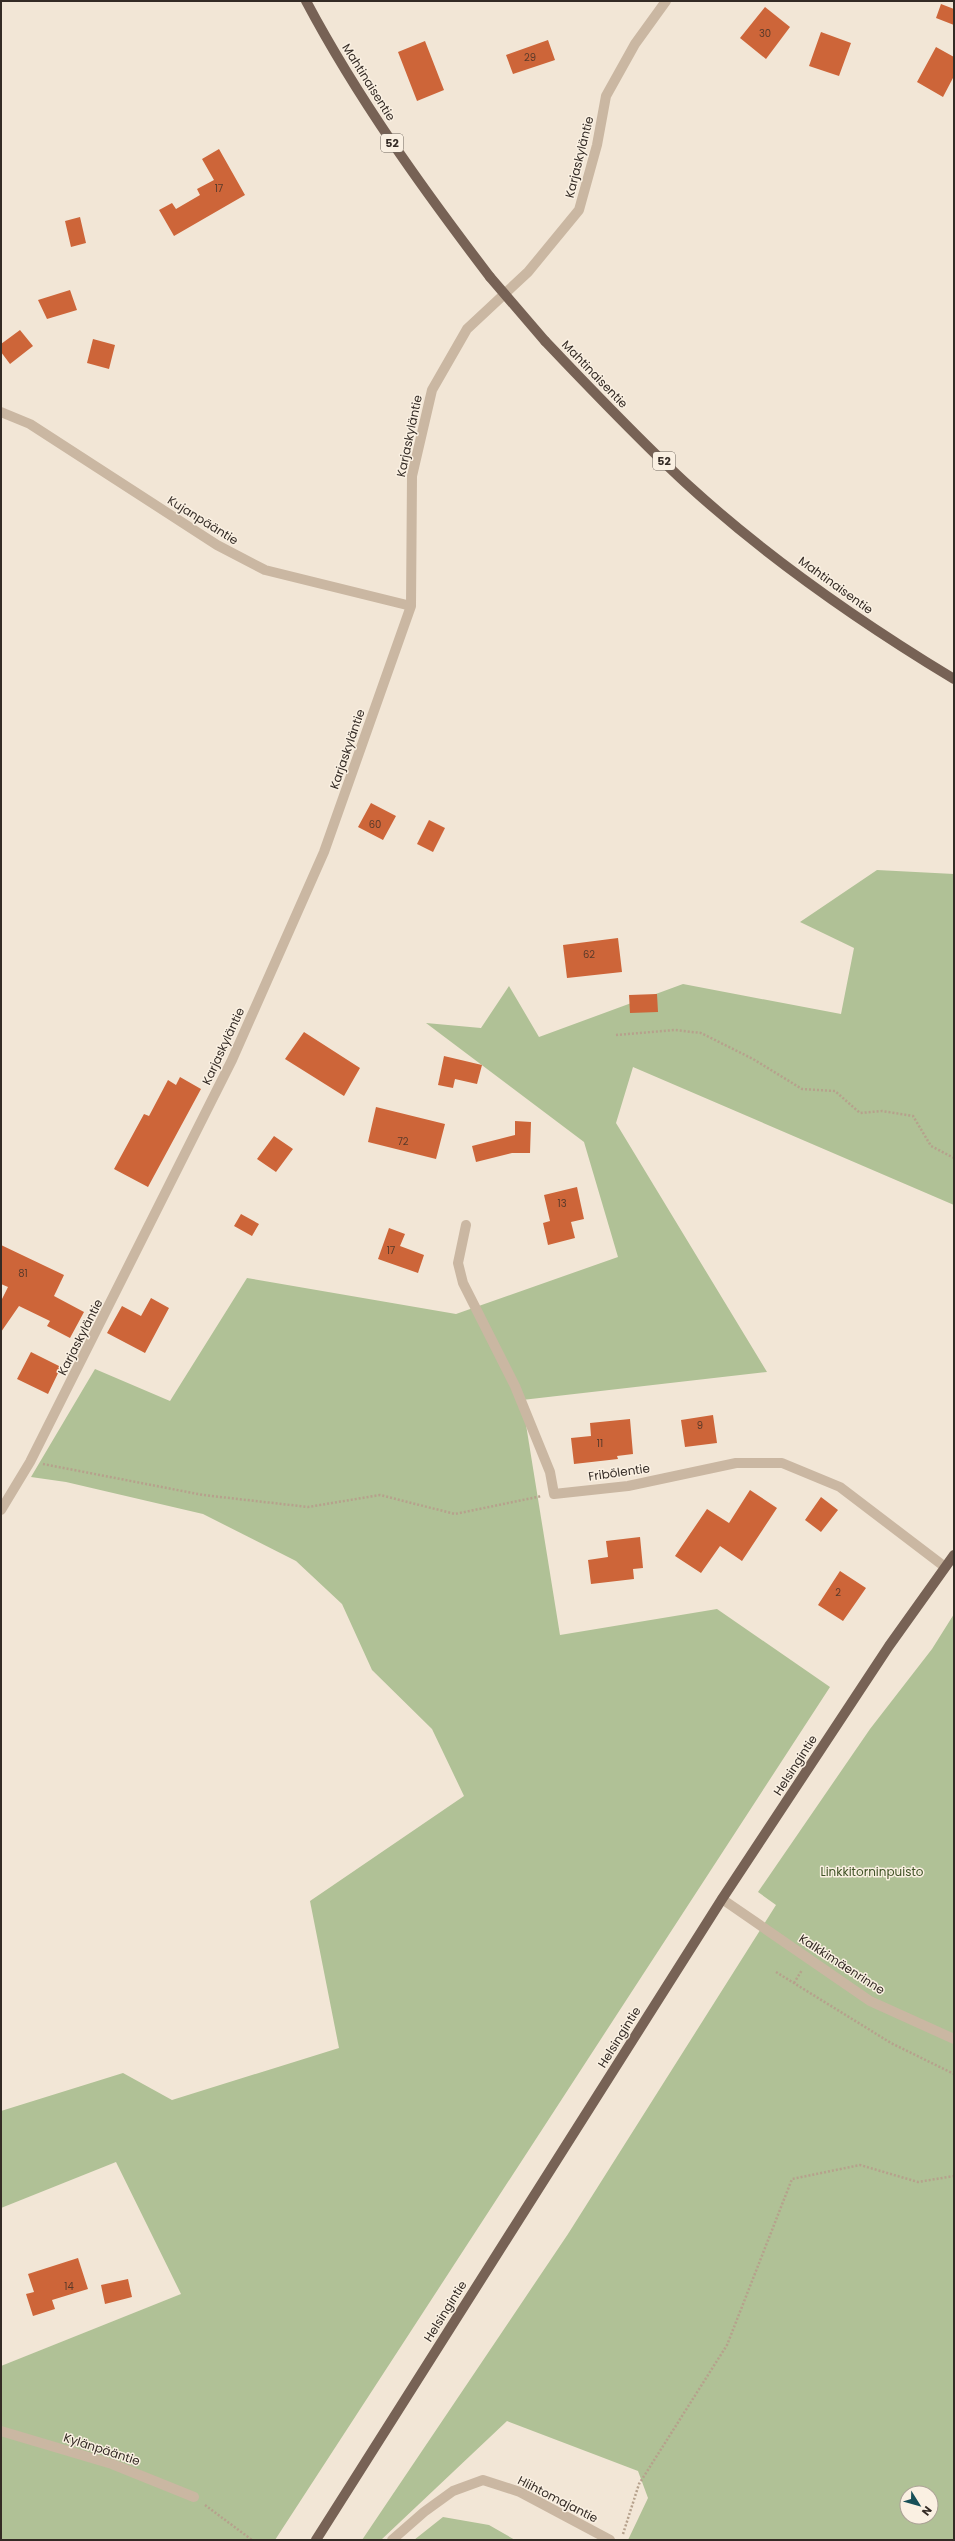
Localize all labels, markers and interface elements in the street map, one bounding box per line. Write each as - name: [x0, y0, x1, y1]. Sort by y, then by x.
- house number: 30: [759, 26, 771, 41]
- street label: Mahtinaisentie: [338, 40, 400, 124]
- house number: 29: [524, 50, 536, 65]
- street label: Karjaskyläntie: [561, 114, 597, 200]
- road number: 52: [381, 134, 403, 152]
- house number: 17: [215, 181, 224, 196]
- street label: Mahtinaisentie: [558, 336, 632, 412]
- street label: Karjaskyläntie: [392, 393, 426, 479]
- road number: 52: [653, 452, 675, 470]
- street label: Kujanpääntie: [164, 491, 242, 549]
- street label: Mahtinaisentie: [795, 552, 877, 618]
- street label: Karjaskyläntie: [325, 707, 369, 791]
- house number: 60: [369, 817, 381, 832]
- house number: 62: [583, 947, 595, 962]
- street label: Karjaskyläntie: [198, 1005, 248, 1087]
- house number: 72: [397, 1134, 409, 1149]
- house number: 13: [557, 1196, 567, 1211]
- house number: 17: [387, 1243, 396, 1258]
- house number: 81: [18, 1266, 28, 1281]
- street label: Karjaskyläntie: [53, 1296, 107, 1378]
- house number: 9: [697, 1418, 703, 1433]
- house number: 11: [597, 1436, 603, 1451]
- street label: Fribölentie: [587, 1459, 651, 1485]
- house number: 2: [835, 1585, 841, 1600]
- street label: Helsingintie: [769, 1731, 821, 1799]
- park label: Linkkitorninpuisto: [820, 1863, 924, 1880]
- street label: Kalkkimäenrinne: [796, 1930, 888, 1998]
- street label: Helsingintie: [593, 2003, 645, 2071]
- street label: Helsingintie: [419, 2277, 471, 2345]
- house number: 14: [64, 2279, 74, 2294]
- street label: Kylänpääntie: [62, 2429, 142, 2469]
- street label: Hiihtomajantie: [515, 2471, 601, 2527]
- north arrow: [899, 2485, 939, 2525]
- text: N: [918, 2503, 936, 2519]

